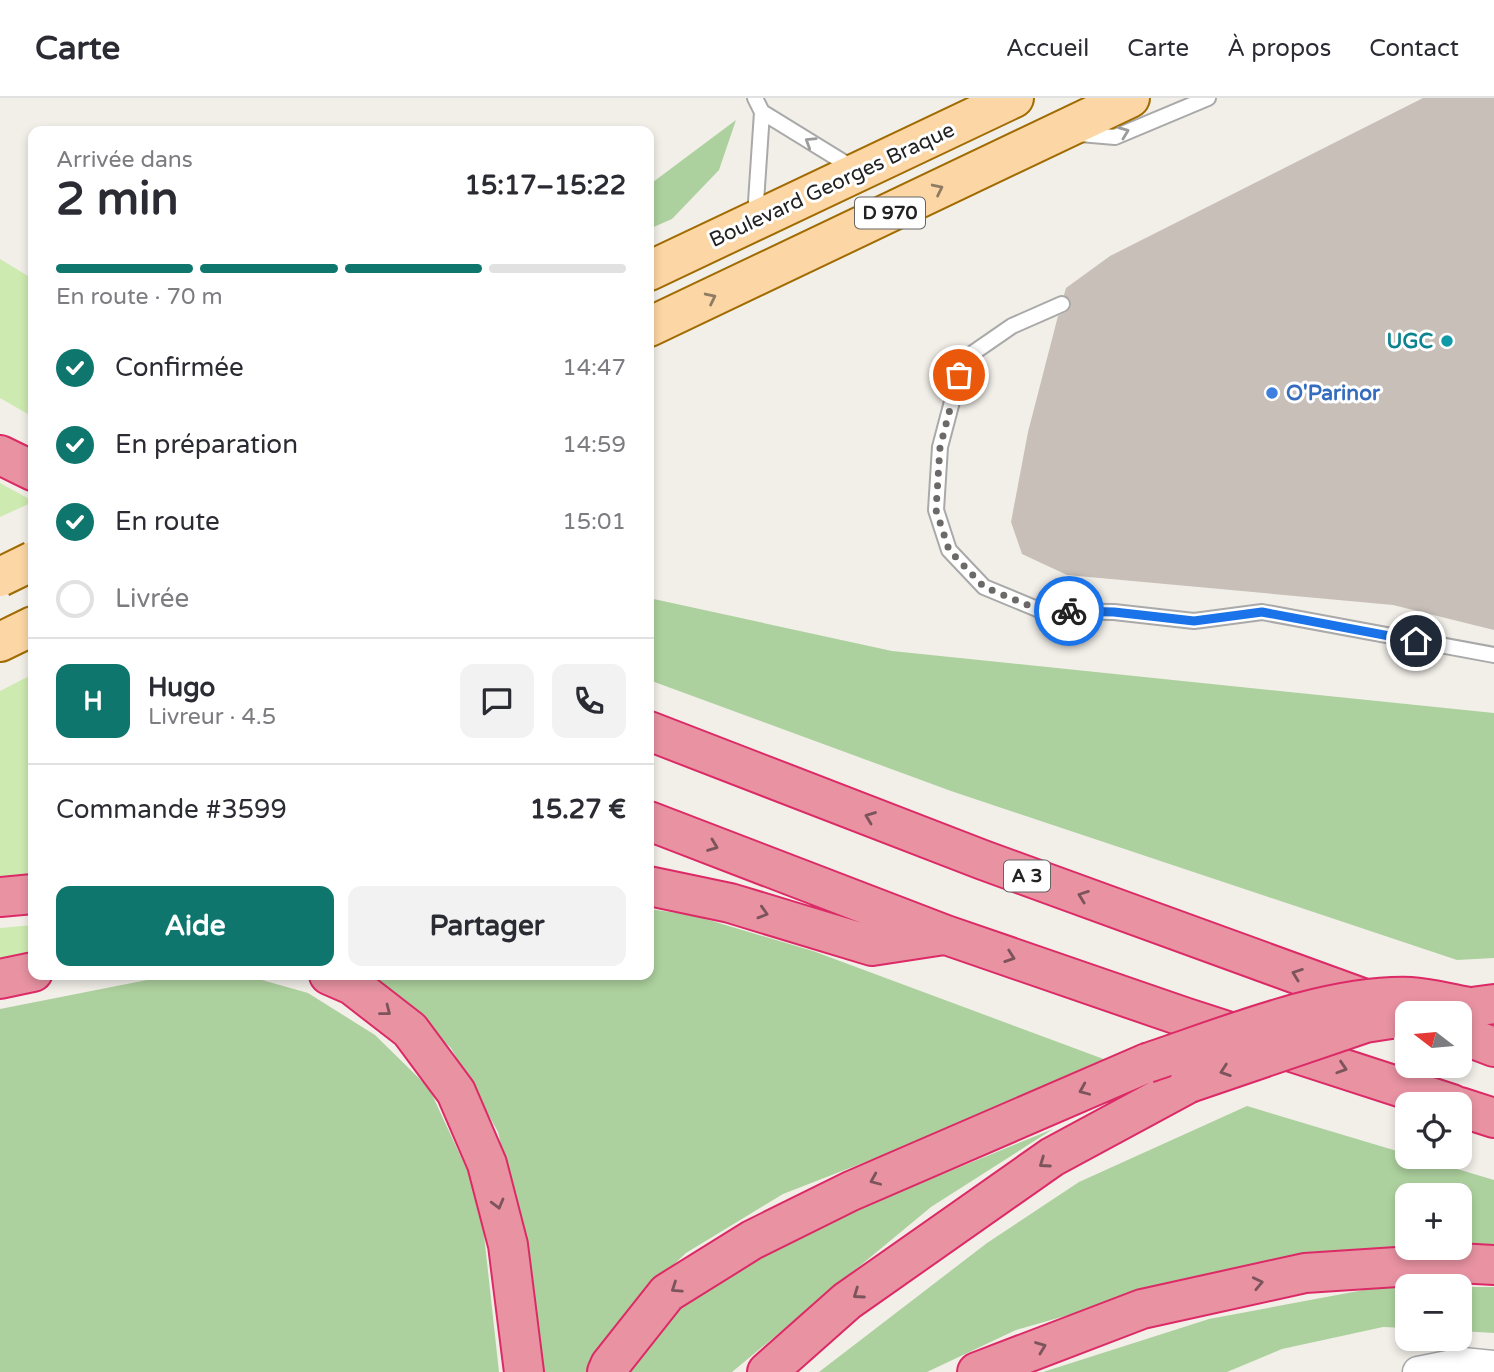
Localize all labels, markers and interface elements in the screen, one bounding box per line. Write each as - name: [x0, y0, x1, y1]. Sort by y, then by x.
- text: Carte: [35, 29, 120, 68]
- text: Accueil: [1006, 34, 1089, 63]
- text: Carte: [1127, 34, 1189, 63]
- text: À propos: [1227, 34, 1331, 63]
- text: Contact: [1369, 34, 1459, 63]
- street label: Boulevard Georges Braque: [706, 117, 959, 253]
- one-way arrow: [1118, 127, 1130, 141]
- one-way arrow: [805, 138, 818, 151]
- text: Arrivée dans: [56, 146, 193, 174]
- text: 15:17–15:22: [465, 170, 626, 201]
- text: 2 min: [56, 172, 179, 227]
- one-way arrow: [931, 184, 943, 198]
- road number: D 970: [855, 197, 925, 228]
- text: En route · 70 m: [56, 283, 223, 311]
- one-way arrow: [704, 292, 716, 306]
- place label: UGC: [1387, 329, 1433, 354]
- marker: UGC: [1439, 333, 1455, 349]
- pin: [929, 345, 989, 405]
- icon: check: [56, 349, 94, 387]
- text: Confirmée: [115, 352, 244, 383]
- text: 14:47: [562, 354, 626, 382]
- icon: bag: [940, 356, 978, 394]
- place label: O'Parinor: [1286, 381, 1381, 406]
- marker: O'Parinor: [1264, 385, 1280, 401]
- icon: check: [56, 426, 94, 464]
- text: En préparation: [115, 429, 298, 460]
- text: 14:59: [562, 431, 626, 459]
- icon: check: [56, 503, 94, 541]
- text: En route: [115, 506, 220, 537]
- text: 15:01: [562, 508, 626, 536]
- courier: [1034, 576, 1104, 646]
- text: Livrée: [115, 583, 189, 614]
- icon: bike: [1050, 592, 1088, 630]
- pin: [1386, 611, 1446, 671]
- icon: home: [1397, 622, 1435, 660]
- button: chat: [460, 664, 534, 738]
- button: phone: [552, 664, 626, 738]
- text: Hugo: [148, 672, 215, 703]
- text: H: [83, 686, 103, 717]
- text: Livreur · 4.5: [148, 703, 276, 731]
- text: Commande #3599: [56, 794, 287, 825]
- text: 15.27 €: [530, 794, 626, 825]
- one-way arrow: [865, 811, 877, 825]
- one-way arrow: [706, 837, 718, 851]
- road number: A 3: [1004, 860, 1050, 891]
- button: Aide: [56, 886, 334, 966]
- button: Partager: [348, 886, 626, 966]
- one-way arrow: [1078, 891, 1090, 905]
- one-way arrow: [757, 905, 769, 920]
- one-way arrow: [1004, 949, 1016, 963]
- one-way arrow: [1291, 968, 1303, 982]
- north arrow: [1395, 1001, 1472, 1078]
- map controls: [1395, 1001, 1472, 1351]
- one-way arrow: [378, 1003, 390, 1016]
- one-way arrow: [1336, 1060, 1348, 1075]
- one-way arrow: [1219, 1063, 1231, 1077]
- one-way arrow: [1079, 1082, 1092, 1096]
- button: locate: [1395, 1092, 1472, 1169]
- one-way arrow: [1039, 1155, 1052, 1167]
- one-way arrow: [870, 1172, 882, 1186]
- button: +: [1395, 1183, 1472, 1260]
- one-way arrow: [489, 1198, 504, 1210]
- button: −: [1395, 1274, 1472, 1351]
- one-way arrow: [1252, 1277, 1264, 1291]
- one-way arrow: [671, 1280, 684, 1293]
- one-way arrow: [853, 1286, 866, 1298]
- one-way arrow: [1034, 1341, 1046, 1355]

